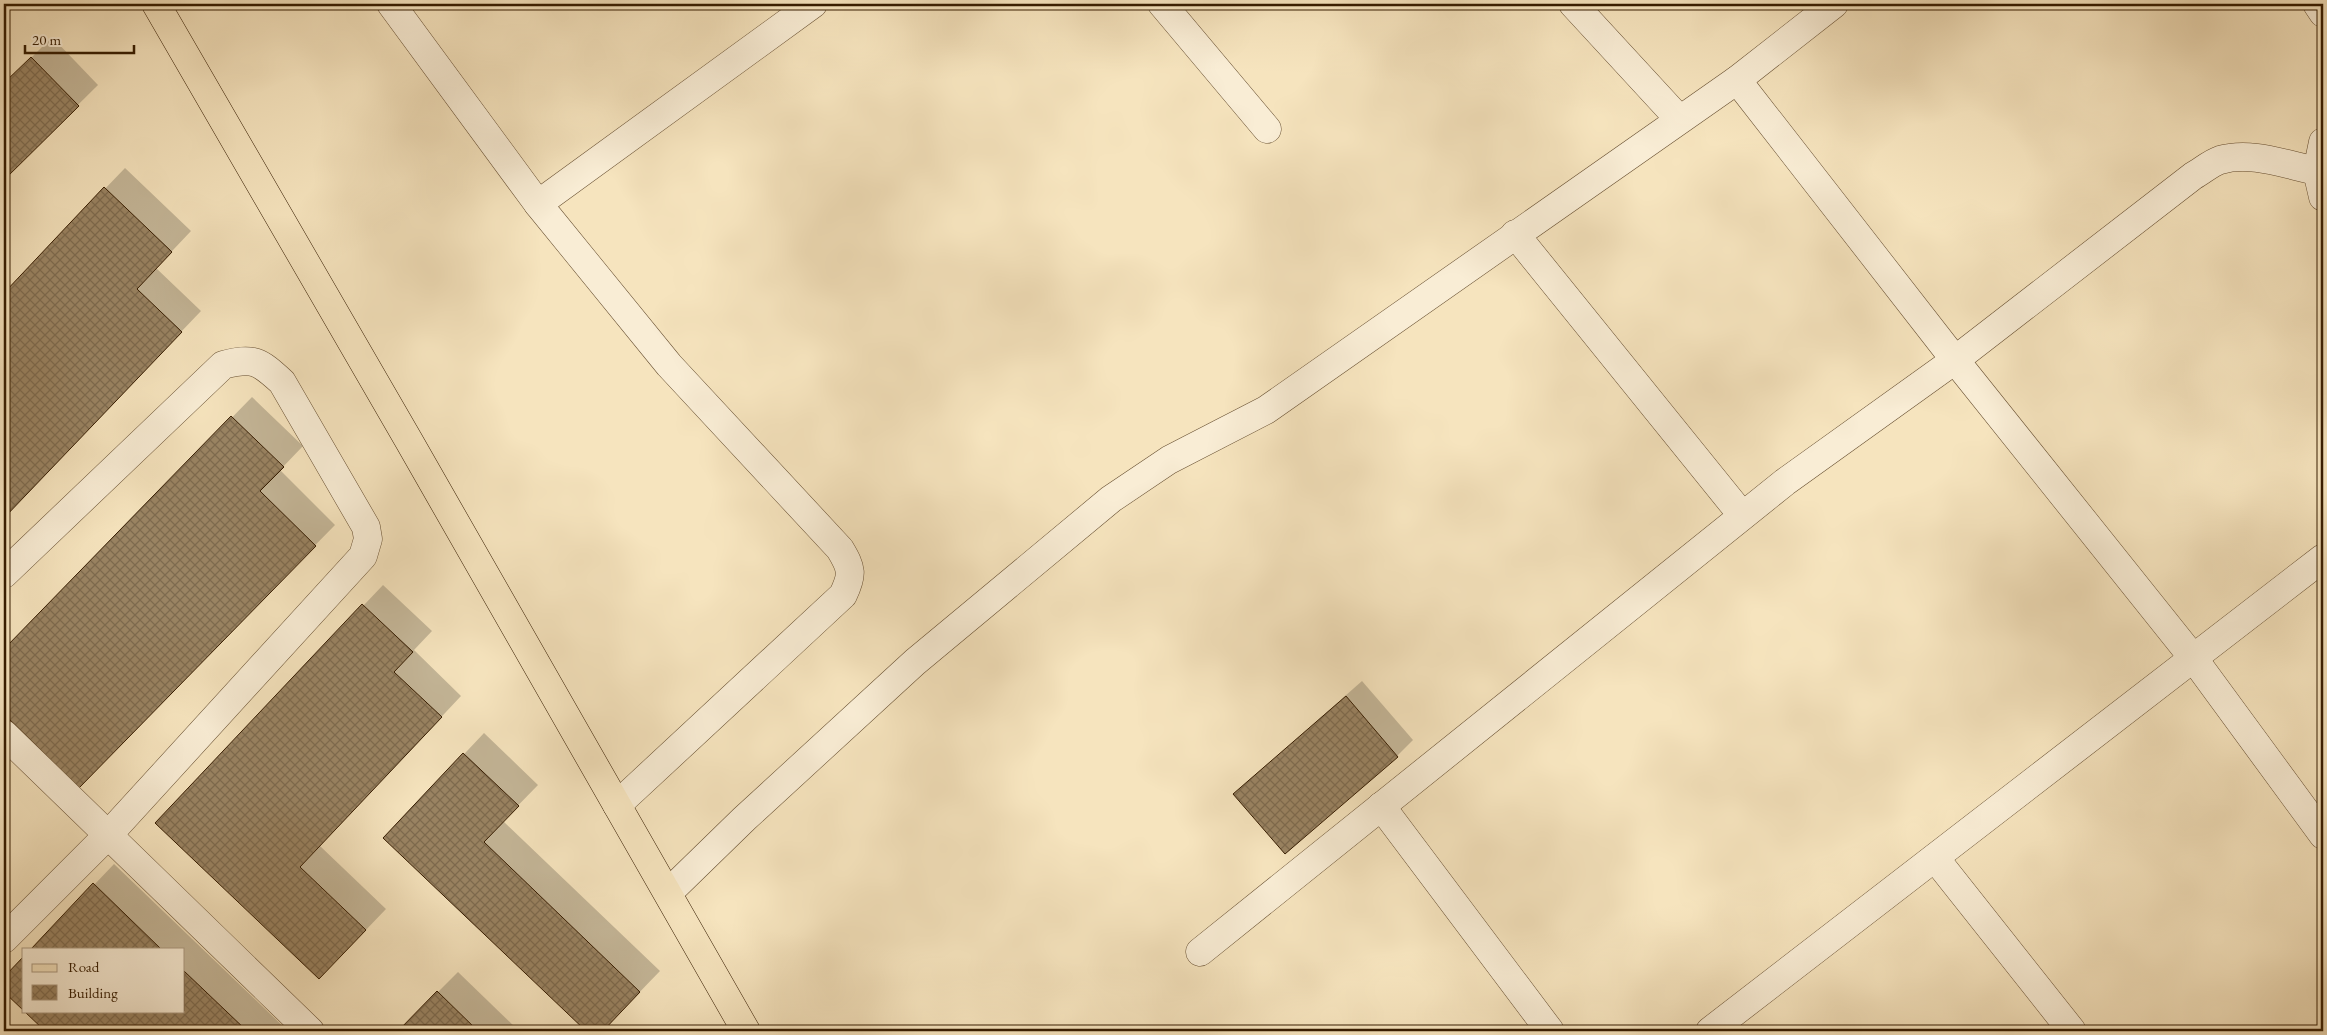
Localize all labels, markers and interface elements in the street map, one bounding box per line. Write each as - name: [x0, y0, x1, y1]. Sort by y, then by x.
- scale bar: [25, 22, 134, 54]
- text: 20 m: [32, 30, 61, 49]
- legend: [22, 948, 185, 1012]
- text: Road: [68, 957, 100, 976]
- text: Building: [68, 983, 118, 1002]

